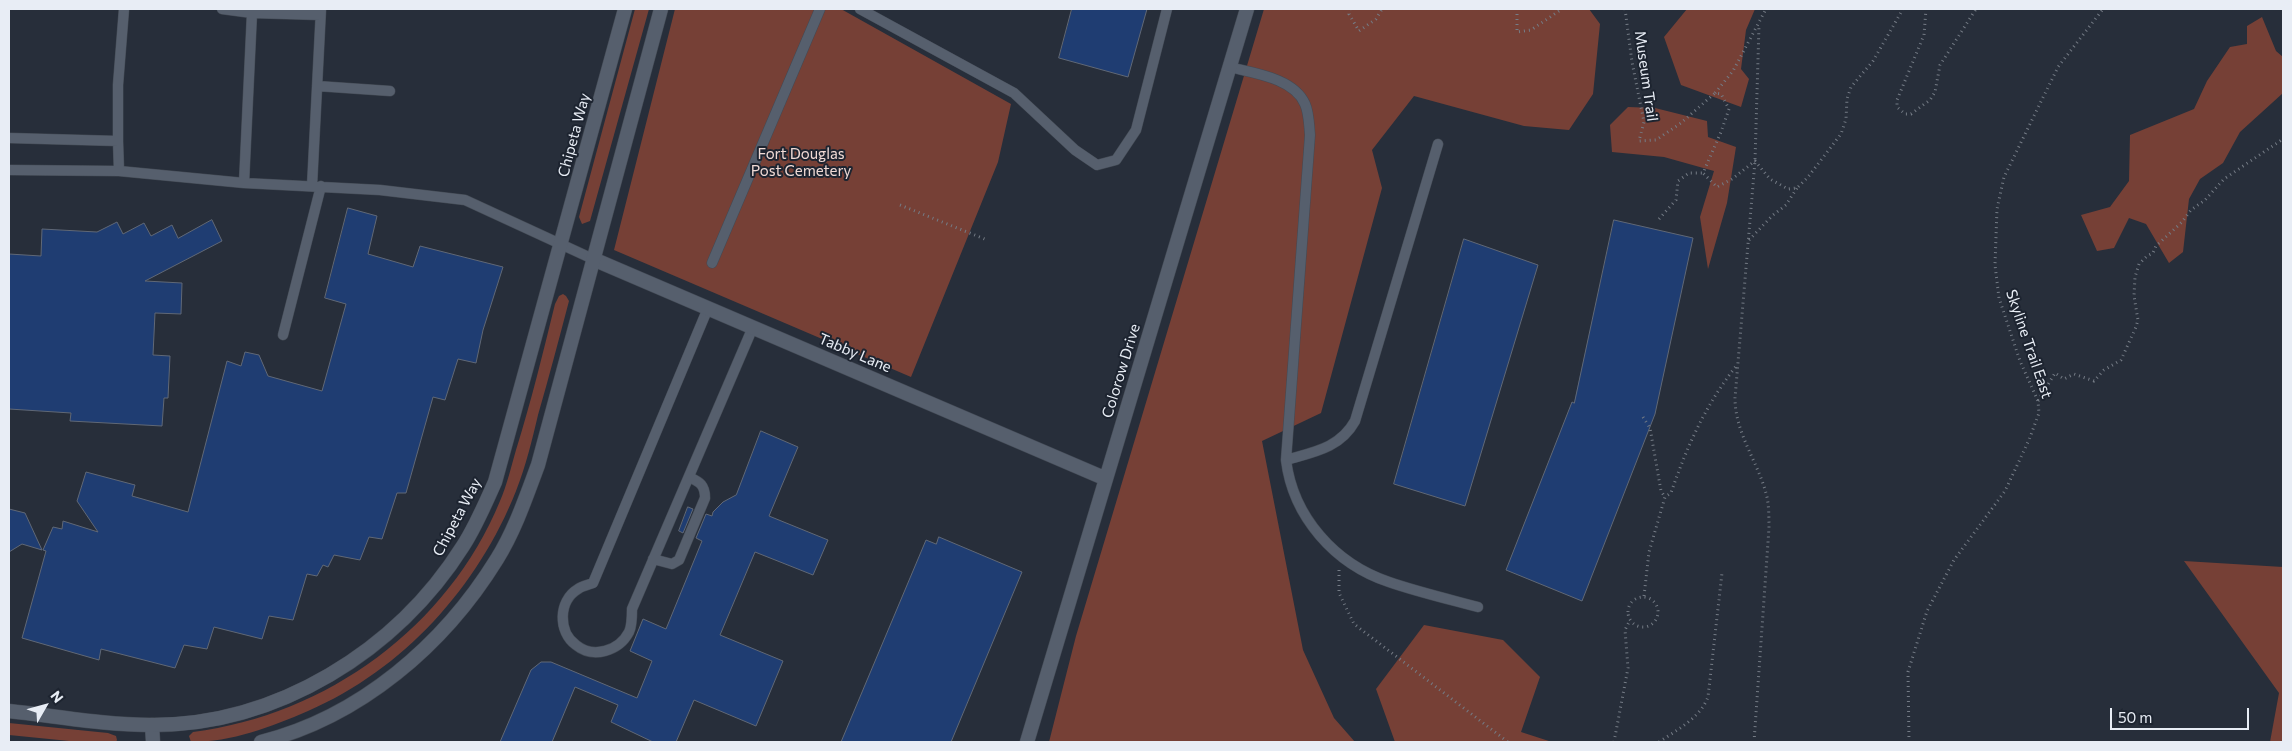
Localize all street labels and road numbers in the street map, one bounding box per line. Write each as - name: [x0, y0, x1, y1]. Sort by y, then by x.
- street label: Museum Trail: [1631, 29, 1661, 123]
- street label: Chipeta Way: [554, 91, 594, 179]
- street label: Skyline Trail East: [2002, 287, 2056, 401]
- street label: Colorow Drive: [1098, 322, 1144, 420]
- street label: Tabby Lane: [816, 330, 894, 376]
- street label: Chipeta Way: [429, 475, 485, 559]

